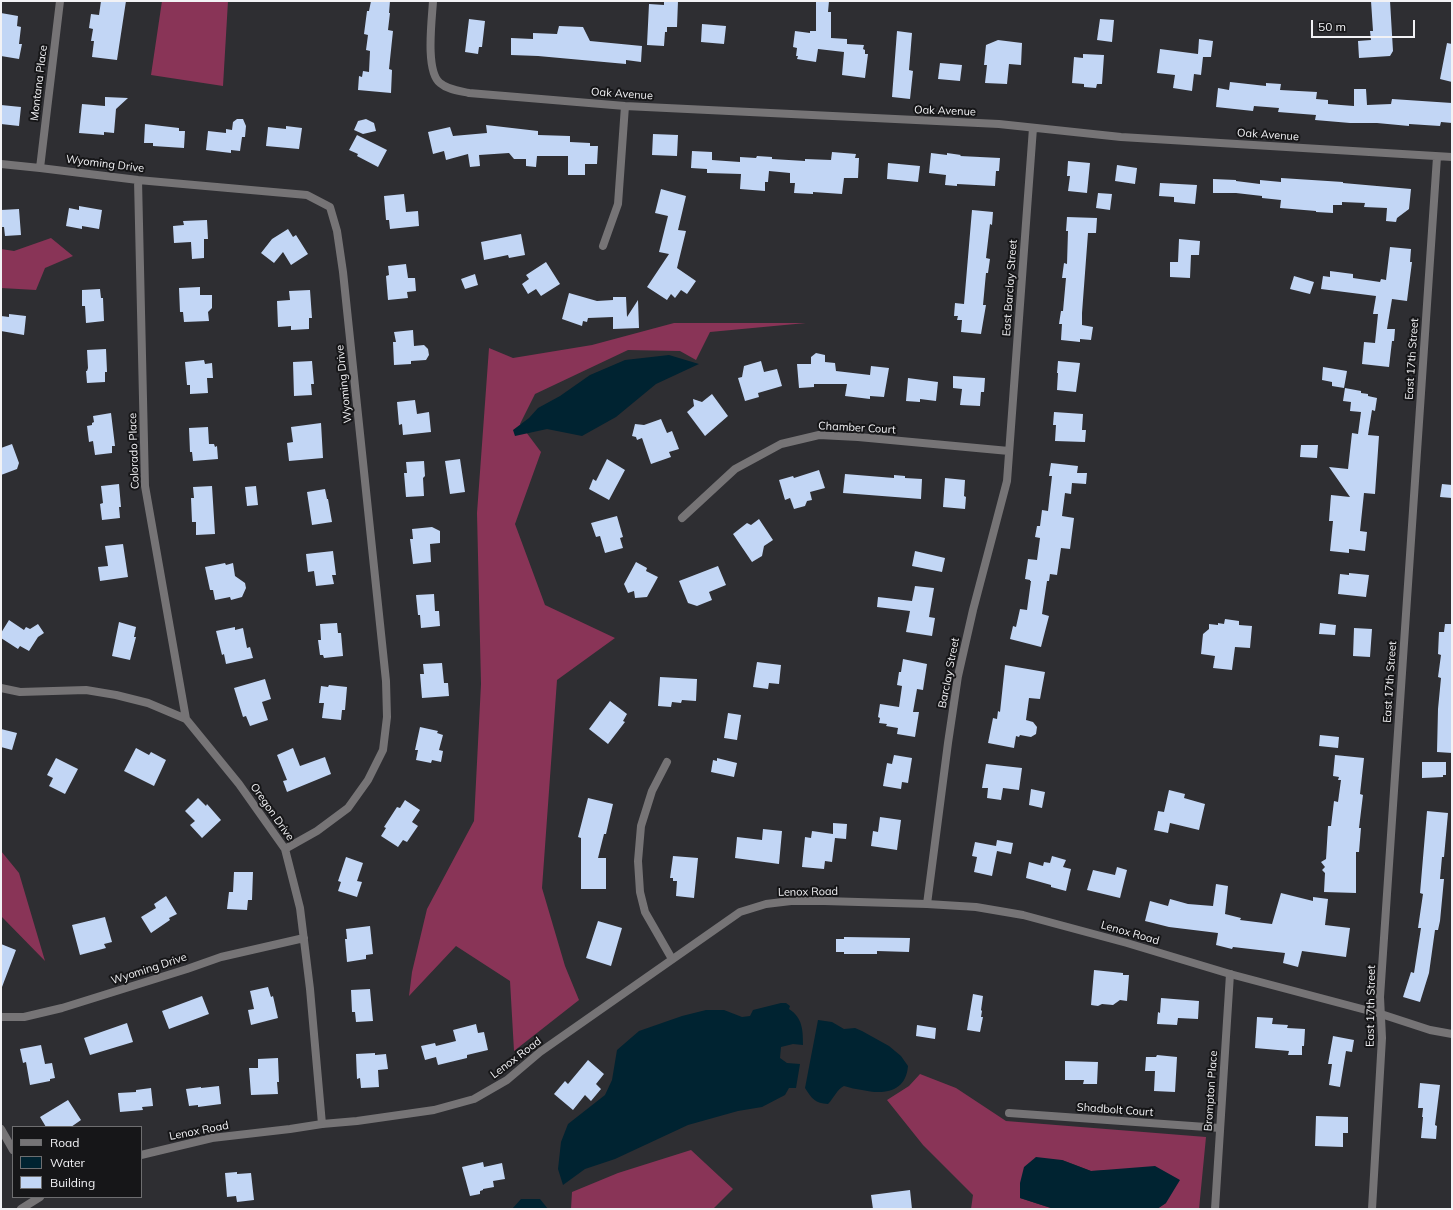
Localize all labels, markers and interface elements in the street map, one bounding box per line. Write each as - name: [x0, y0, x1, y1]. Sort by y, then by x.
- scale bar: [1313, 12, 1417, 38]
- text: 50 m: [1318, 19, 1346, 34]
- street label: Montana Place: [28, 44, 50, 122]
- street label: Oak Avenue: [591, 85, 653, 103]
- street label: Oak Avenue: [914, 103, 976, 119]
- street label: Oak Avenue: [1237, 126, 1299, 144]
- street label: Wyoming Drive: [65, 153, 145, 175]
- street label: East Barclay Street: [1000, 239, 1020, 337]
- street label: East 17th Street: [1403, 318, 1421, 400]
- street label: Wyoming Drive: [333, 344, 355, 424]
- street label: Colorado Place: [126, 413, 142, 489]
- street label: Chamber Court: [818, 419, 896, 437]
- street label: Barclay Street: [936, 637, 962, 709]
- street label: East 17th Street: [1381, 641, 1399, 723]
- street label: Oregon Drive: [247, 781, 297, 843]
- street label: Lenox Road: [778, 885, 838, 899]
- street label: Lenox Road: [1099, 918, 1161, 948]
- street label: Wyoming Drive: [110, 951, 188, 987]
- street label: East 17th Street: [1364, 965, 1378, 1047]
- street label: Lenox Road: [488, 1035, 544, 1081]
- street label: Brompton Place: [1202, 1050, 1220, 1132]
- street label: Shadbolt Court: [1076, 1101, 1154, 1119]
- street label: Lenox Road: [168, 1119, 230, 1143]
- legend: [12, 1126, 142, 1198]
- text: Road: [50, 1135, 79, 1150]
- text: Water: [50, 1155, 85, 1170]
- text: Building: [50, 1175, 95, 1190]

